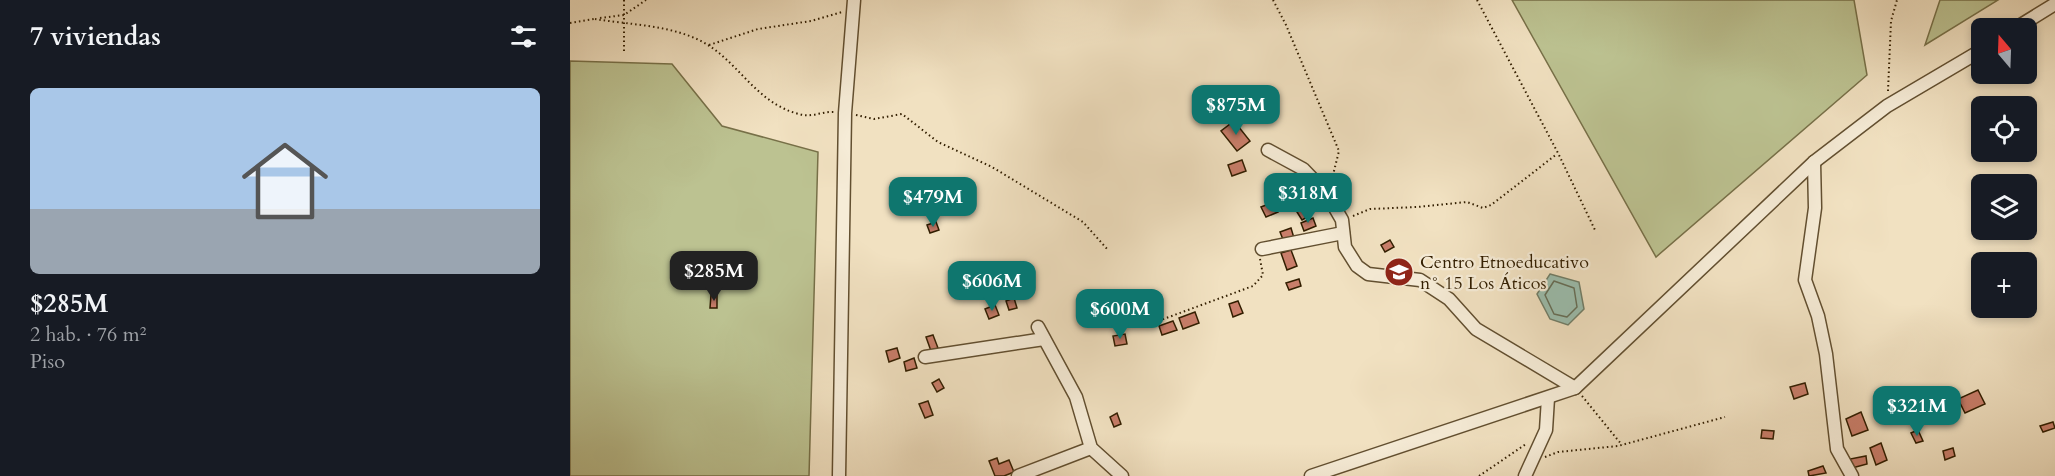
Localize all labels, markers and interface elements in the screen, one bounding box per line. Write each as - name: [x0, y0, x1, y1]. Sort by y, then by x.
- north arrow: [1971, 18, 2037, 84]
- map controls: [1971, 18, 2037, 318]
- text: 7 viviendas: [30, 19, 161, 54]
- icon: filters: [507, 20, 540, 53]
- pin: $875M: [1194, 85, 1278, 136]
- text: $875M: [1206, 91, 1266, 118]
- button: locate: [1971, 96, 2037, 162]
- icon: home: [231, 127, 339, 235]
- pin: $318M: [1266, 173, 1350, 224]
- button: layers: [1971, 174, 2037, 240]
- pin: $479M: [891, 177, 975, 228]
- text: $318M: [1278, 179, 1338, 206]
- text: $479M: [903, 183, 963, 210]
- place label: Centro Etnoeducativo n° 15 Los Áticos: [1420, 250, 1589, 296]
- pin: $285M: [672, 251, 756, 302]
- button: +: [1971, 252, 2037, 318]
- school or university icon: Centro Etnoeducativo n° 15 Los Áticos: [1383, 256, 1415, 288]
- text: $285M: [684, 257, 744, 284]
- pin: $606M: [950, 261, 1034, 312]
- text: $606M: [962, 267, 1022, 294]
- text: $285M: [30, 286, 109, 321]
- pin: $600M: [1078, 289, 1162, 340]
- text: $600M: [1090, 295, 1150, 322]
- text: 2 hab. · 76 m²: [30, 321, 146, 348]
- text: Piso: [30, 348, 65, 375]
- pin: $321M: [1875, 386, 1959, 437]
- text: $321M: [1887, 392, 1947, 419]

